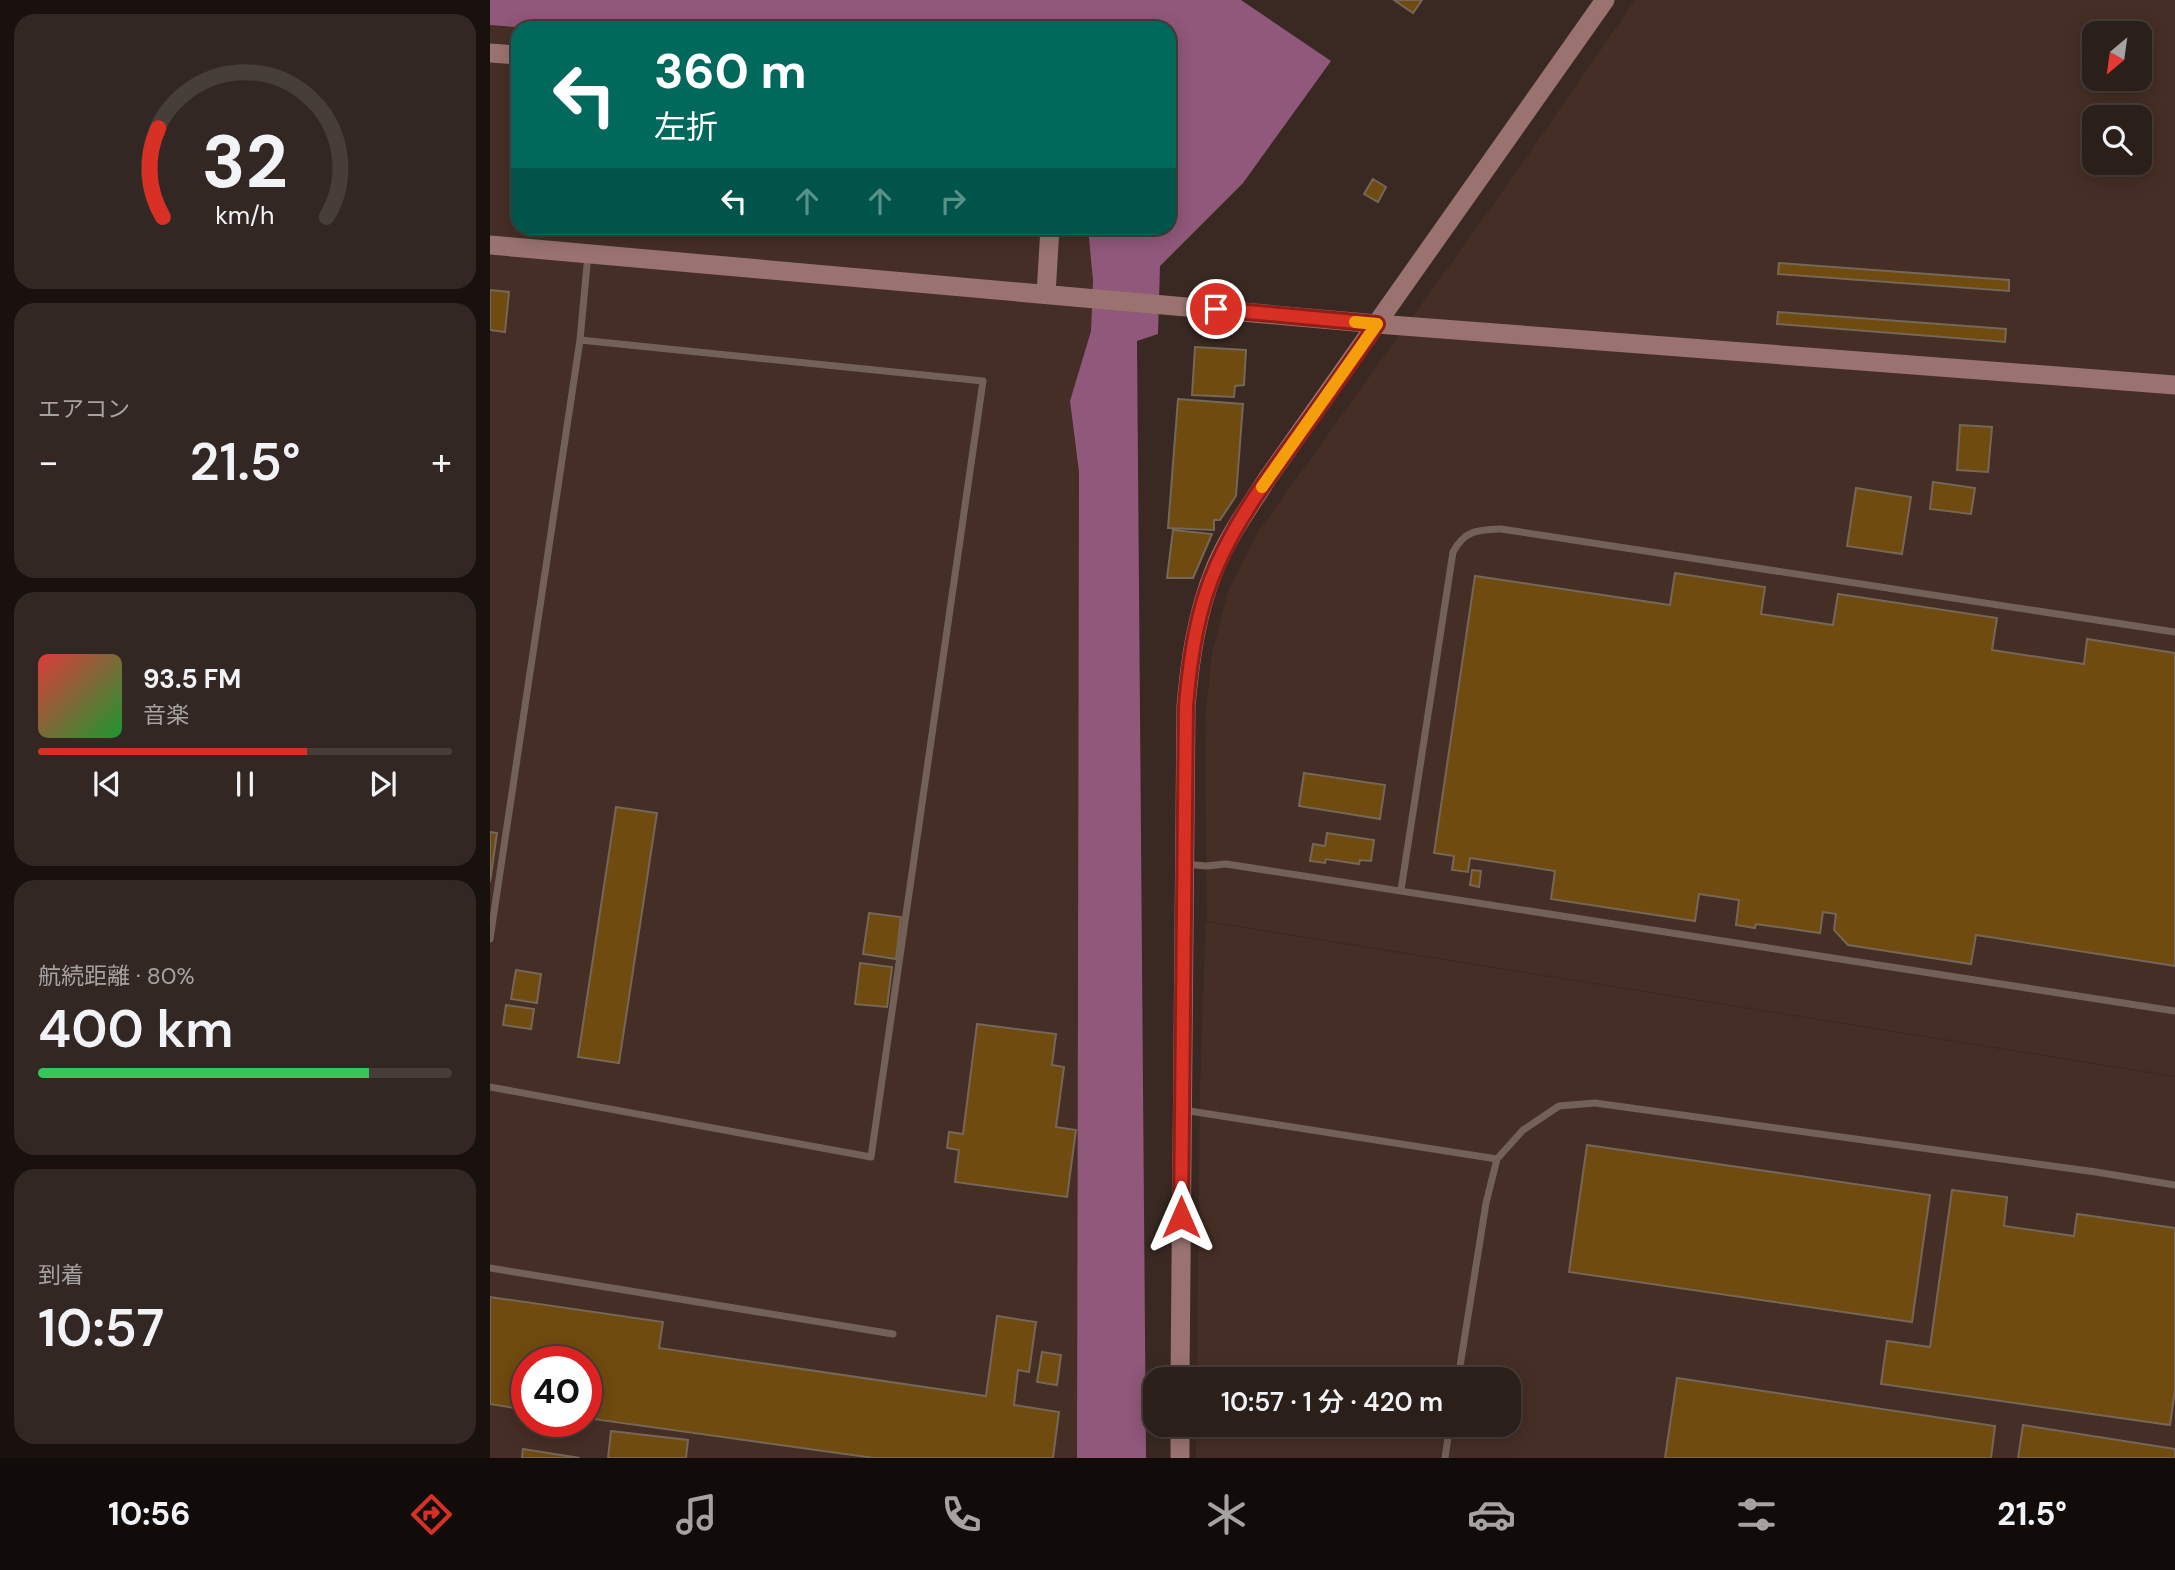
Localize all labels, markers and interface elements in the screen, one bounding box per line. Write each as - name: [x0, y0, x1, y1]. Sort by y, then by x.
- north arrow: [2082, 21, 2152, 91]
- map controls: [2082, 21, 2152, 175]
- text: 360 m: [654, 39, 807, 103]
- icon: left: [539, 49, 630, 140]
- button: search: [2082, 105, 2152, 175]
- text: 左折: [654, 106, 718, 148]
- text: 32: [202, 116, 288, 211]
- icon: left: [715, 182, 753, 220]
- icon: ahead: [788, 182, 826, 220]
- icon: ahead: [861, 182, 899, 220]
- icon: right: [934, 182, 972, 220]
- text: km/h: [215, 199, 275, 232]
- pin: [1186, 279, 1246, 339]
- icon: arrive: [1197, 290, 1235, 328]
- text: エアコン: [38, 394, 130, 424]
- text: 21.5°: [189, 428, 301, 496]
- text: −: [38, 437, 59, 487]
- text: +: [431, 437, 452, 487]
- text: 93.5 FM: [143, 662, 241, 696]
- text: 音楽: [143, 700, 189, 730]
- icon: previous: [88, 765, 126, 803]
- icon: pause: [226, 765, 264, 803]
- icon: next: [364, 765, 402, 803]
- text: 航続距離 · 80%: [38, 961, 195, 991]
- text: 400 km: [38, 995, 234, 1063]
- position arrow: [1144, 1180, 1218, 1254]
- text: 到着: [38, 1260, 84, 1290]
- text: 10:57: [38, 1294, 164, 1362]
- speed limit sign: 40: [511, 1346, 602, 1437]
- text: 10:57 · 1 分 · 420 m: [1221, 1385, 1443, 1419]
- icon: directions: [407, 1490, 456, 1539]
- icon: music: [672, 1490, 721, 1539]
- icon: phone: [937, 1490, 986, 1539]
- icon: climate: [1202, 1490, 1251, 1539]
- icon: car: [1467, 1490, 1516, 1539]
- icon: filters: [1732, 1490, 1781, 1539]
- text: 10:56: [108, 1493, 191, 1535]
- text: 21.5°: [1997, 1493, 2067, 1535]

